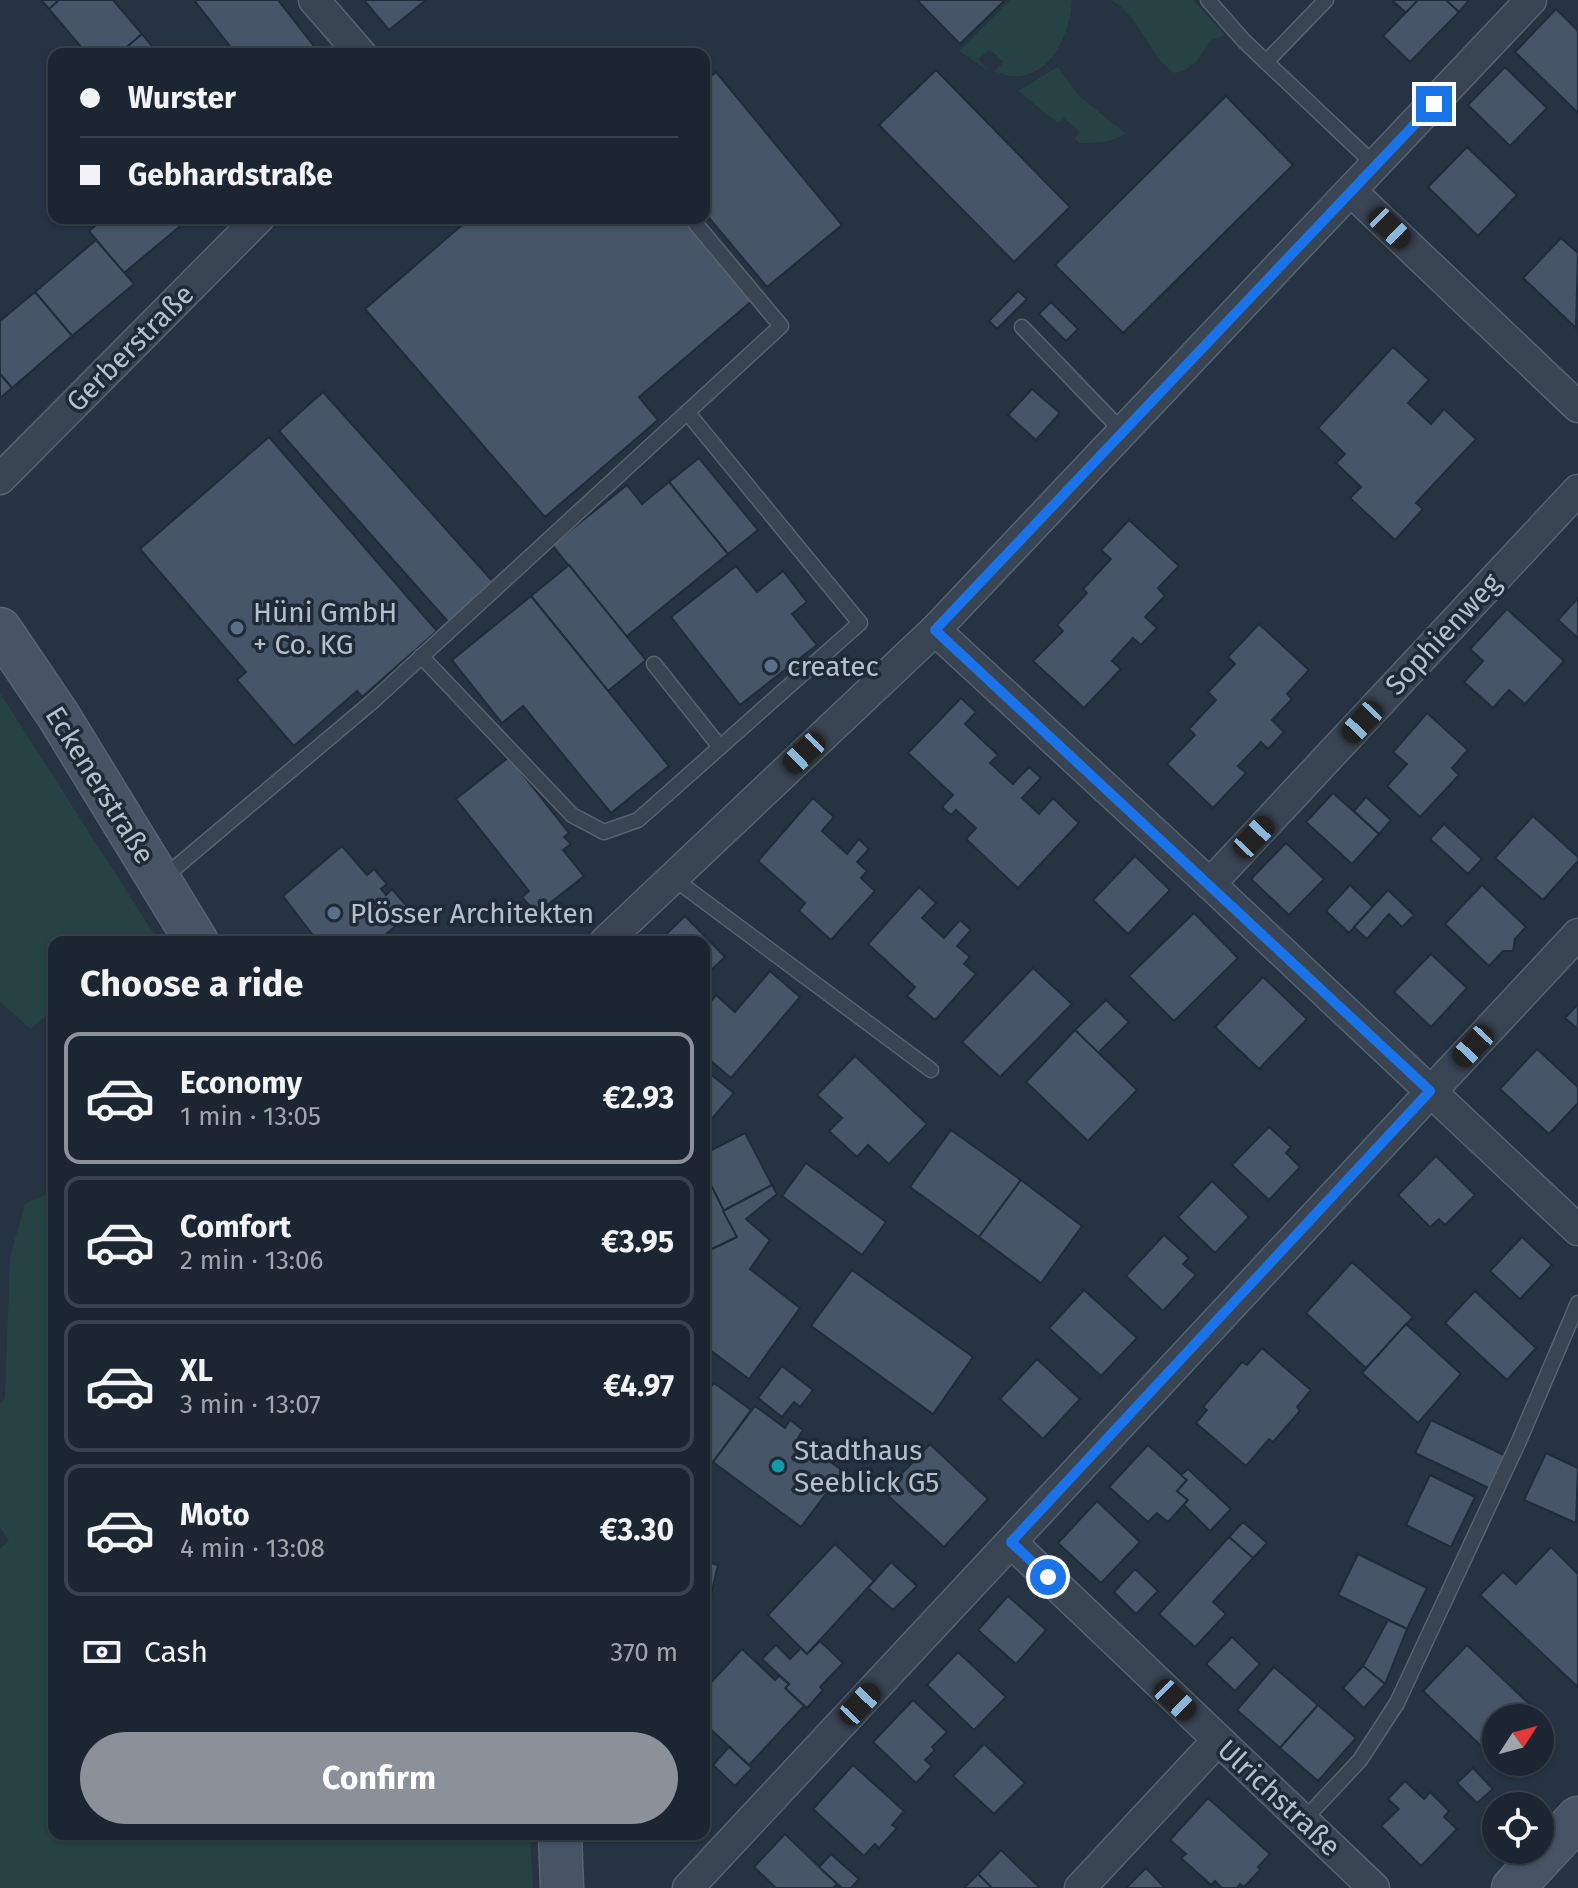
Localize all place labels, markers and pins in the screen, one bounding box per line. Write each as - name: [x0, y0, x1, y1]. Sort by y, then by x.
- place label: Hüni GmbH + Co. KG: [253, 596, 397, 661]
- marker: Hüni GmbH + Co. KG: [228, 619, 246, 637]
- place label: createc: [787, 650, 879, 683]
- marker: createc: [762, 657, 780, 675]
- place label: Plösser Architekten: [350, 897, 594, 930]
- marker: Plösser Architekten: [325, 904, 343, 922]
- place label: Stadthaus Seeblick G5: [794, 1434, 939, 1499]
- marker: Stadthaus Seeblick G5: [769, 1457, 787, 1475]

